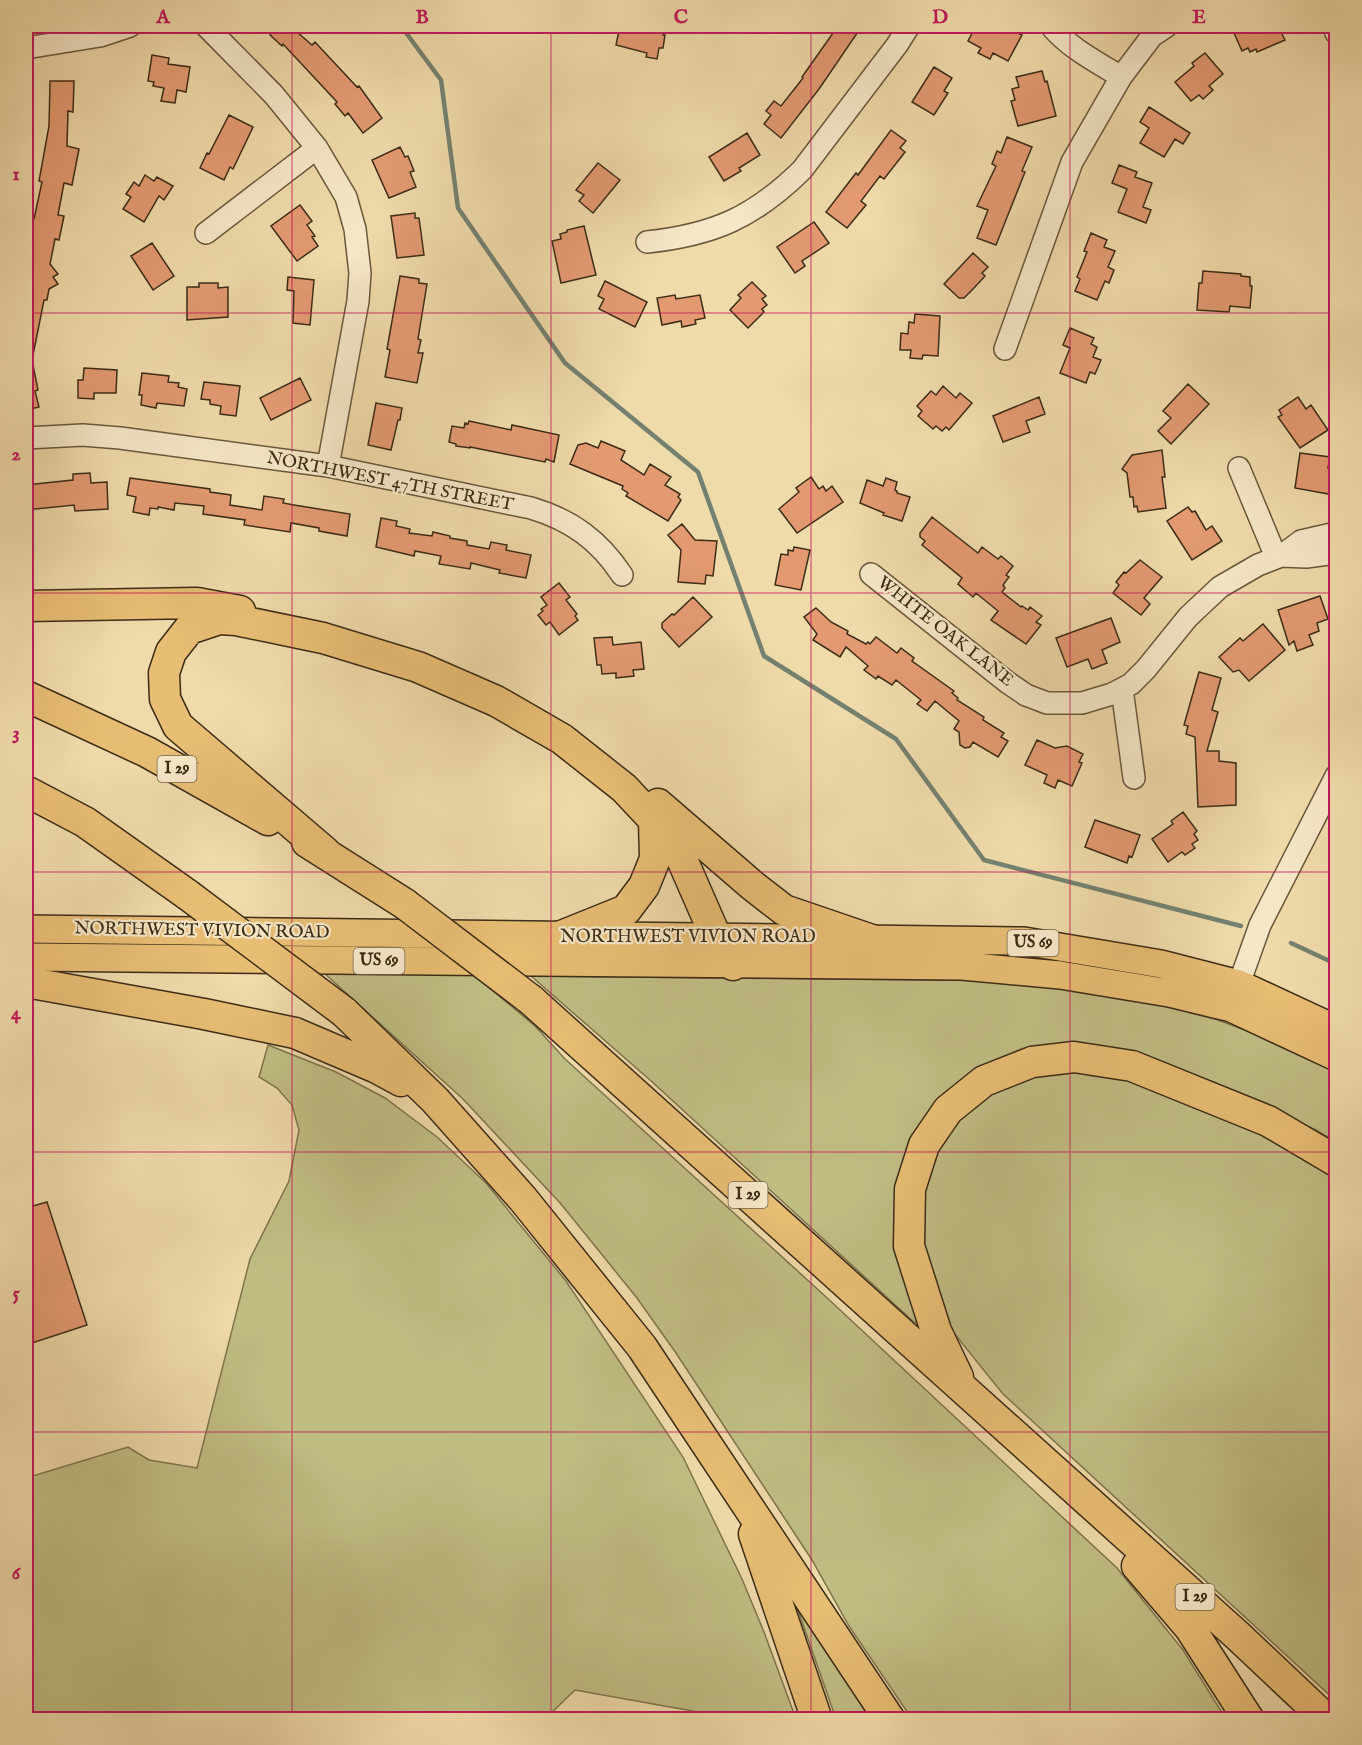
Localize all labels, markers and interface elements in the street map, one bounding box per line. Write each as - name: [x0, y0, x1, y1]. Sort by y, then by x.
- text: A: [155, 5, 171, 30]
- text: B: [415, 5, 429, 30]
- text: C: [674, 5, 688, 30]
- text: D: [932, 5, 948, 30]
- text: E: [1192, 5, 1206, 30]
- text: 1: [12, 162, 20, 187]
- text: 2: [11, 442, 21, 467]
- street label: NORTHWEST 47TH STREET: [265, 447, 515, 517]
- street label: WHITE OAK LANE: [872, 572, 1018, 692]
- text: 3: [12, 721, 20, 746]
- road number: I 29: [158, 756, 196, 782]
- street label: NORTHWEST VIVION ROAD: [74, 917, 330, 945]
- street label: NORTHWEST VIVION ROAD: [560, 926, 816, 949]
- road number: US 69: [1008, 930, 1058, 956]
- road number: US 69: [354, 948, 404, 974]
- text: 4: [11, 1001, 22, 1026]
- road number: I 29: [728, 1182, 768, 1208]
- text: 5: [12, 1281, 20, 1306]
- text: 6: [12, 1561, 22, 1586]
- road number: I 29: [1176, 1584, 1214, 1610]

